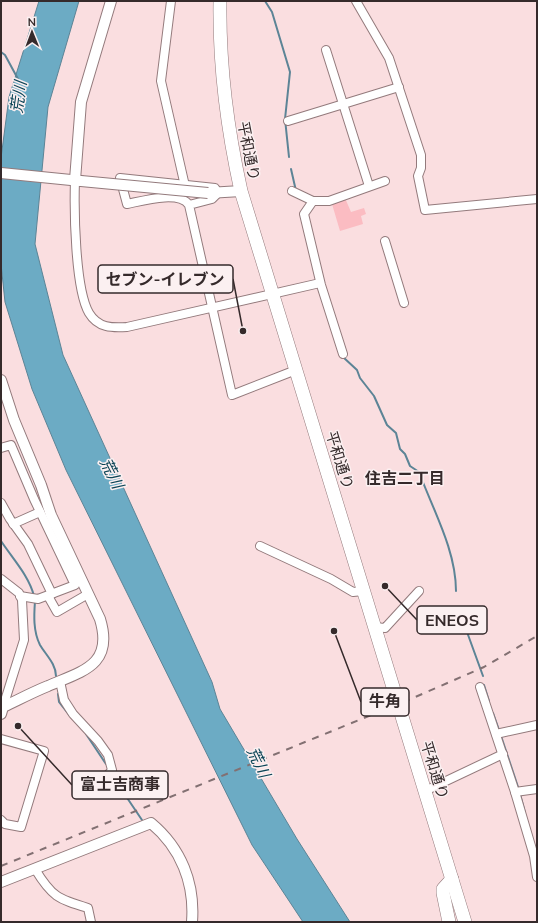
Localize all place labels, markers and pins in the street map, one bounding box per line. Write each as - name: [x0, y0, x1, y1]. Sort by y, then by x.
- callout: セブン-イレブン: [98, 265, 233, 293]
- callout: ENEOS: [417, 606, 487, 634]
- callout: 牛角: [361, 688, 409, 716]
- callout: 富士吉商事: [72, 771, 168, 799]

